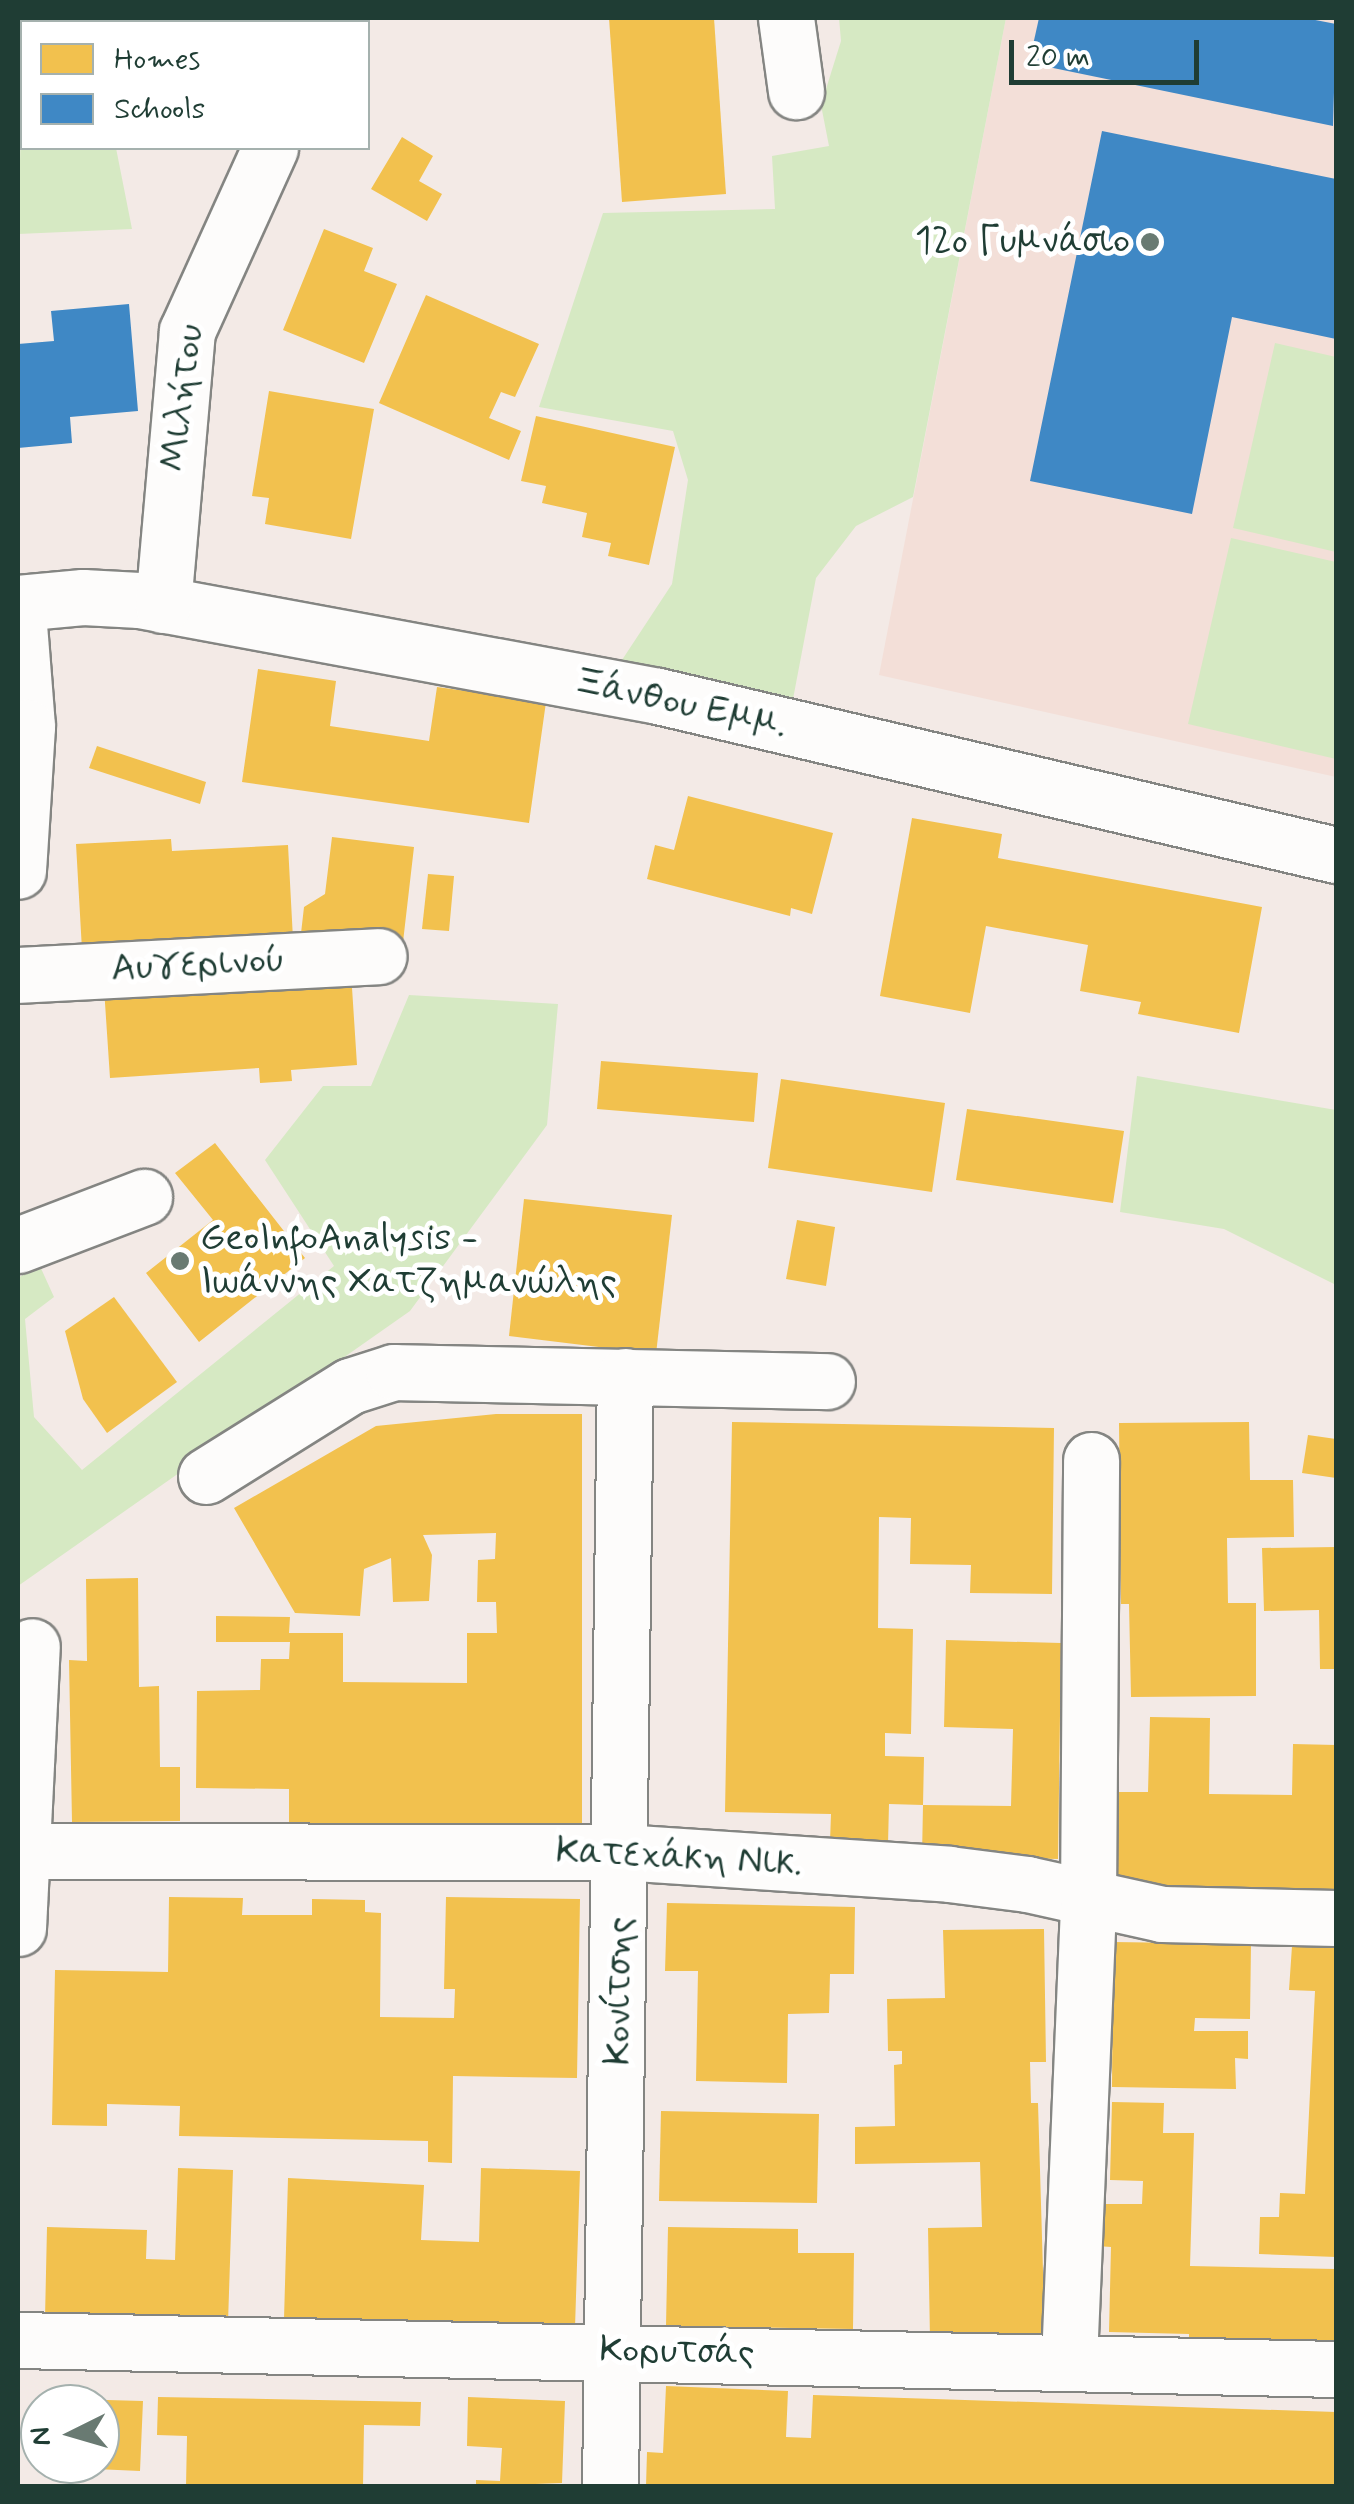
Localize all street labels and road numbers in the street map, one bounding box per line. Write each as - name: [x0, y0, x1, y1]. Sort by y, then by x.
- street label: Μιλήτου: [151, 322, 215, 474]
- street label: Ξάνθου Εμμ.: [569, 659, 791, 749]
- street label: Αυγερινού: [110, 938, 286, 992]
- street label: Κατεχάκη Νικ.: [555, 1829, 803, 1887]
- street label: Κονίτσης: [596, 1916, 644, 2066]
- street label: Κορυτσάς: [599, 2328, 755, 2376]

